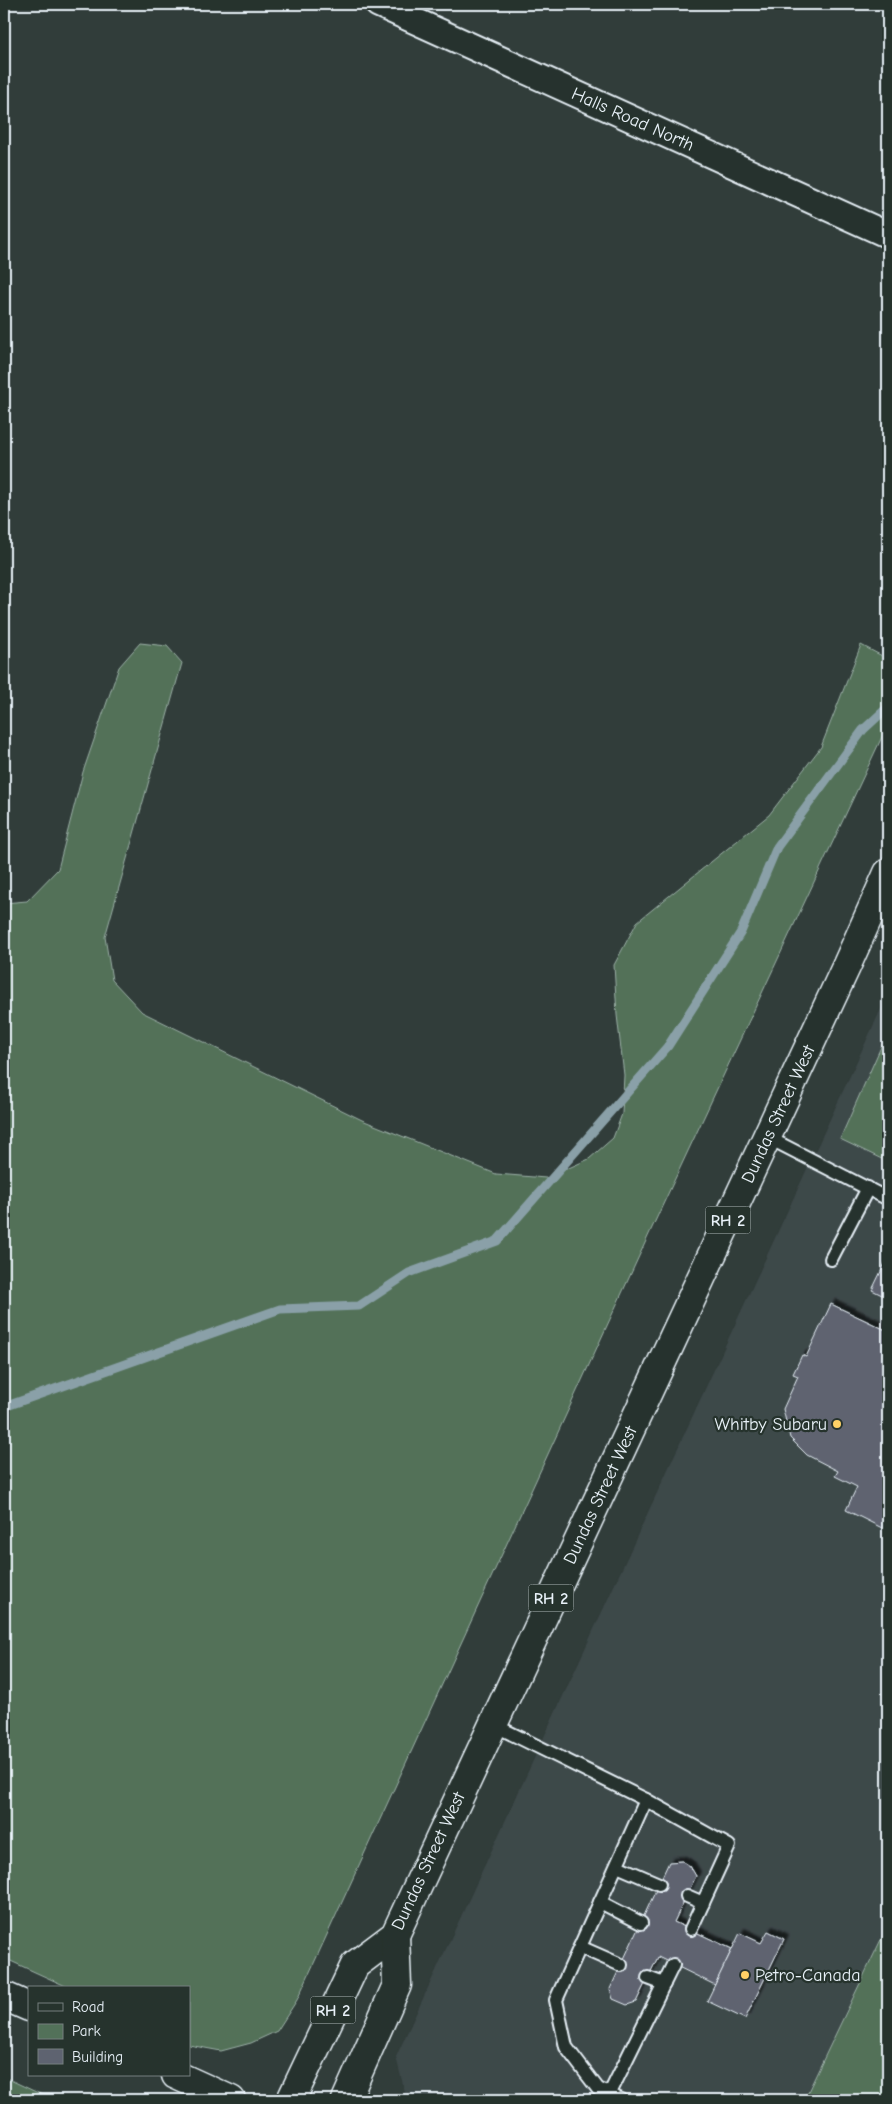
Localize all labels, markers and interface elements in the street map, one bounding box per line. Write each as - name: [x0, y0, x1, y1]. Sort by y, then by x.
- street label: Halls Road North: [568, 83, 697, 156]
- street label: Dundas Street West: [737, 1041, 820, 1187]
- road number: RH 2: [706, 1206, 750, 1234]
- place label: Whitby Subaru: [715, 1414, 827, 1435]
- marker: Whitby Subaru: [831, 1418, 843, 1430]
- street label: Dundas Street West: [559, 1422, 642, 1568]
- road number: RH 2: [528, 1585, 574, 1612]
- street label: Dundas Street West: [387, 1788, 470, 1934]
- place label: Petro-Canada: [755, 1965, 861, 1986]
- marker: Petro-Canada: [739, 1969, 751, 1981]
- legend: [28, 1986, 190, 2076]
- road number: RH 2: [310, 1996, 356, 2024]
- text: Road: [72, 1998, 104, 2016]
- text: Park: [72, 2022, 101, 2040]
- text: Building: [72, 2048, 123, 2066]

